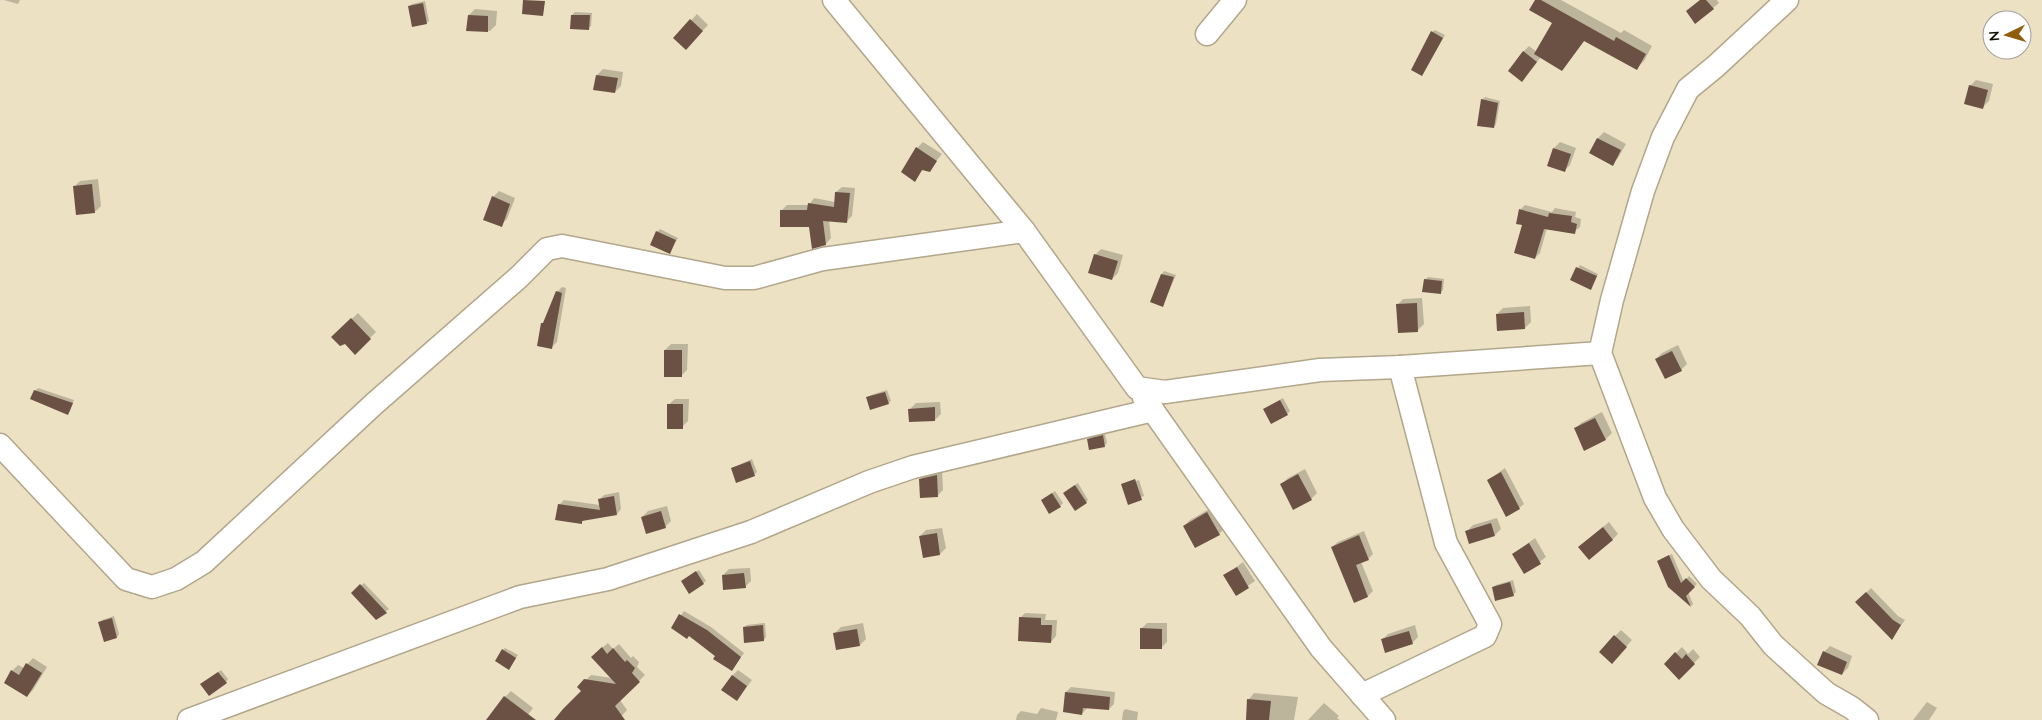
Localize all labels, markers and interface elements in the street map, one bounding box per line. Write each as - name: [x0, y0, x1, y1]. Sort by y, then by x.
- north arrow: [1982, 10, 2032, 60]
- text: N: [1985, 30, 2003, 42]

